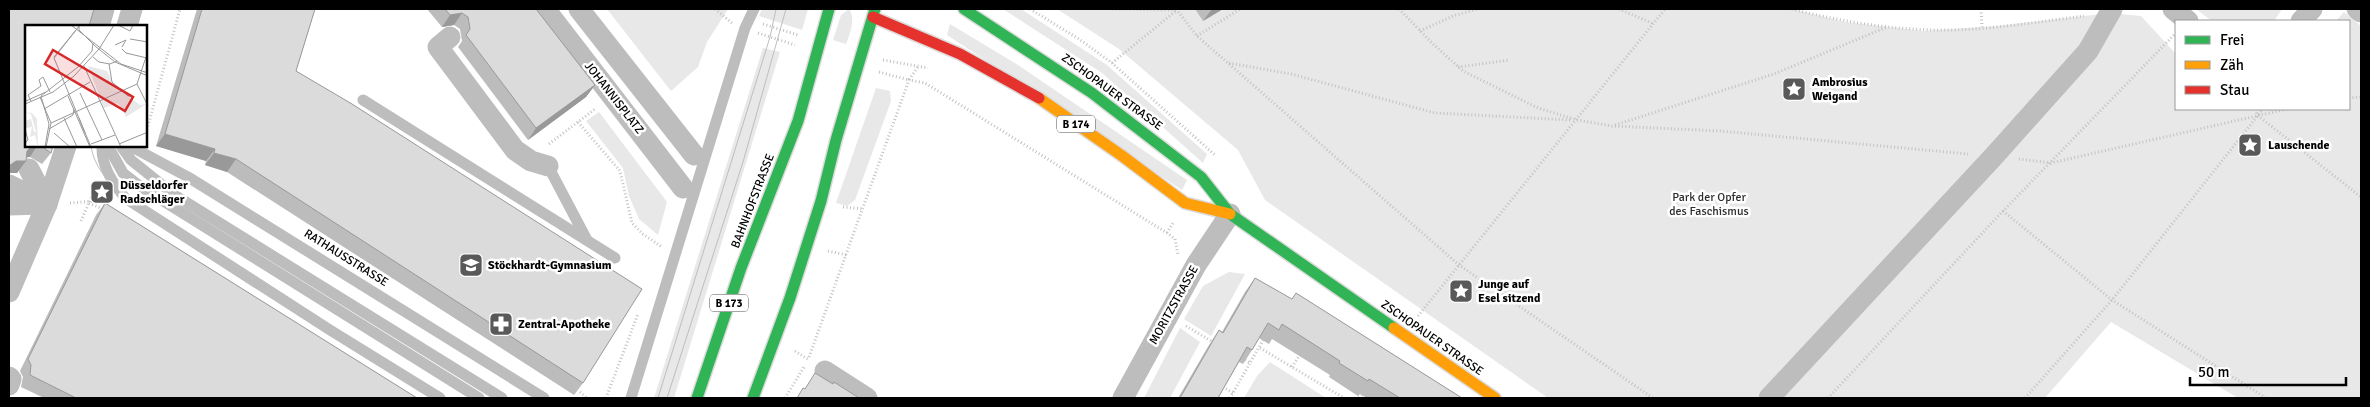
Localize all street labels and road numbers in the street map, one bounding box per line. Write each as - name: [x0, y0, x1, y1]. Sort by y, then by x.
- street label: ZSCHOPAUER STRASSE: [1058, 50, 1166, 134]
- street label: JOHANNISPLATZ: [581, 59, 647, 137]
- road number: B 174: [1057, 116, 1095, 132]
- street label: BAHNHOFSTRASSE: [728, 151, 778, 250]
- street label: RATHAUSSTRASSE: [301, 226, 391, 290]
- street label: MORITZSTRASSE: [1146, 263, 1202, 347]
- road number: B 173: [710, 294, 748, 312]
- street label: ZSCHOPAUER STRASSE: [1378, 297, 1486, 379]

